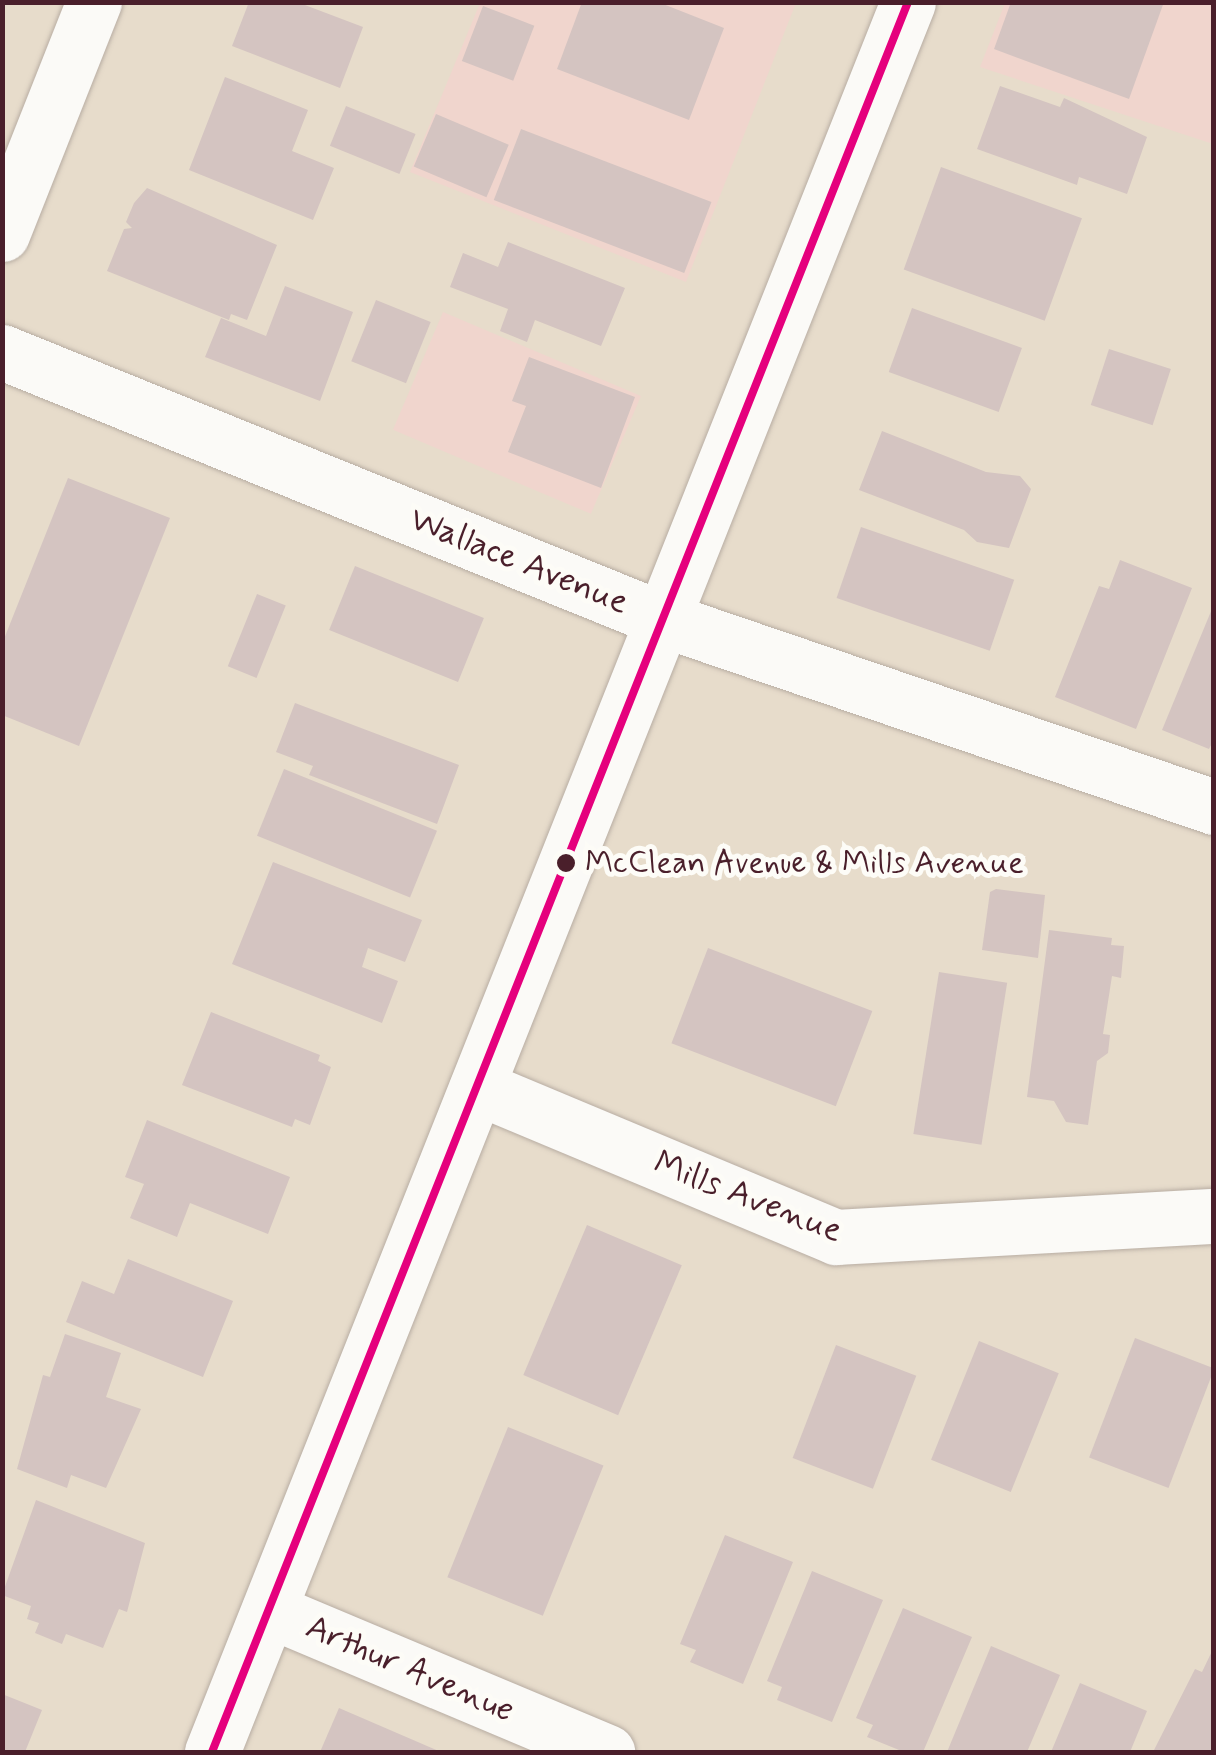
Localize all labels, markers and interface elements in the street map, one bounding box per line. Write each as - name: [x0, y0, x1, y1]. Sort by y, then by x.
- street label: Wallace Avenue: [403, 498, 635, 624]
- place label: McClean Avenue & Mills Avenue: [585, 844, 1023, 882]
- marker: McClean Avenue & Mills Avenue: [556, 853, 576, 873]
- street label: Mills Avenue: [652, 1144, 844, 1250]
- street label: Arthur Avenue: [302, 1607, 518, 1731]

